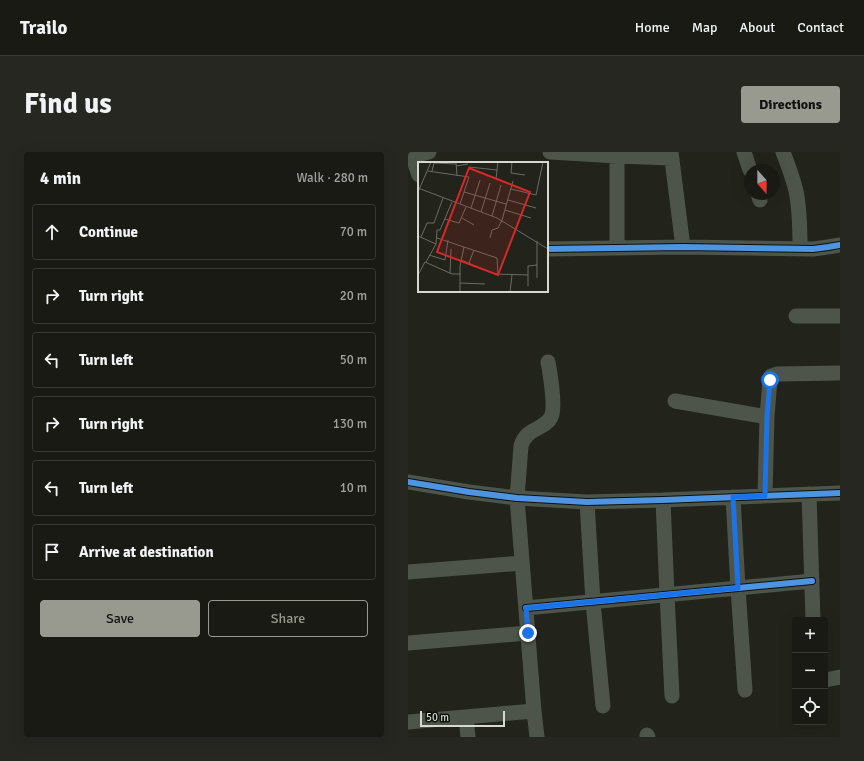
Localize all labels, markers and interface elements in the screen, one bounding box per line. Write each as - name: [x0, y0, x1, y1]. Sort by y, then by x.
- text: Trailo: [20, 16, 67, 40]
- text: Home: [635, 19, 670, 36]
- text: Map: [692, 19, 717, 36]
- text: About: [739, 19, 775, 36]
- text: Contact: [797, 19, 844, 36]
- button: Directions: [741, 86, 840, 123]
- text: Find us: [24, 87, 112, 121]
- inset map: [418, 162, 548, 292]
- north arrow: [744, 164, 780, 200]
- text: 4 min: [40, 168, 81, 189]
- text: Walk · 280 m: [297, 170, 368, 186]
- icon: ahead: [41, 221, 63, 243]
- text: Continue: [79, 223, 138, 241]
- text: 70 m: [340, 224, 367, 240]
- icon: right: [41, 285, 63, 307]
- text: Turn right: [79, 287, 144, 305]
- text: 20 m: [340, 288, 367, 304]
- icon: left: [41, 349, 63, 371]
- text: Turn left: [79, 351, 133, 369]
- text: 50 m: [340, 352, 367, 368]
- route start: [761, 371, 779, 389]
- icon: right: [41, 413, 63, 435]
- text: Turn right: [79, 415, 144, 433]
- text: 130 m: [333, 416, 367, 432]
- icon: left: [41, 477, 63, 499]
- text: Turn left: [79, 479, 133, 497]
- text: 10 m: [340, 480, 367, 496]
- icon: arrive: [41, 541, 63, 563]
- text: Arrive at destination: [79, 543, 214, 561]
- button: Save: [40, 600, 200, 637]
- button: Share: [208, 600, 368, 637]
- map controls: [792, 617, 828, 725]
- button: +: [792, 617, 828, 653]
- route end: [519, 624, 537, 642]
- button: −: [792, 653, 828, 689]
- button: locate: [792, 689, 828, 725]
- scale bar: [420, 709, 505, 728]
- text: 50 m: [426, 711, 449, 724]

